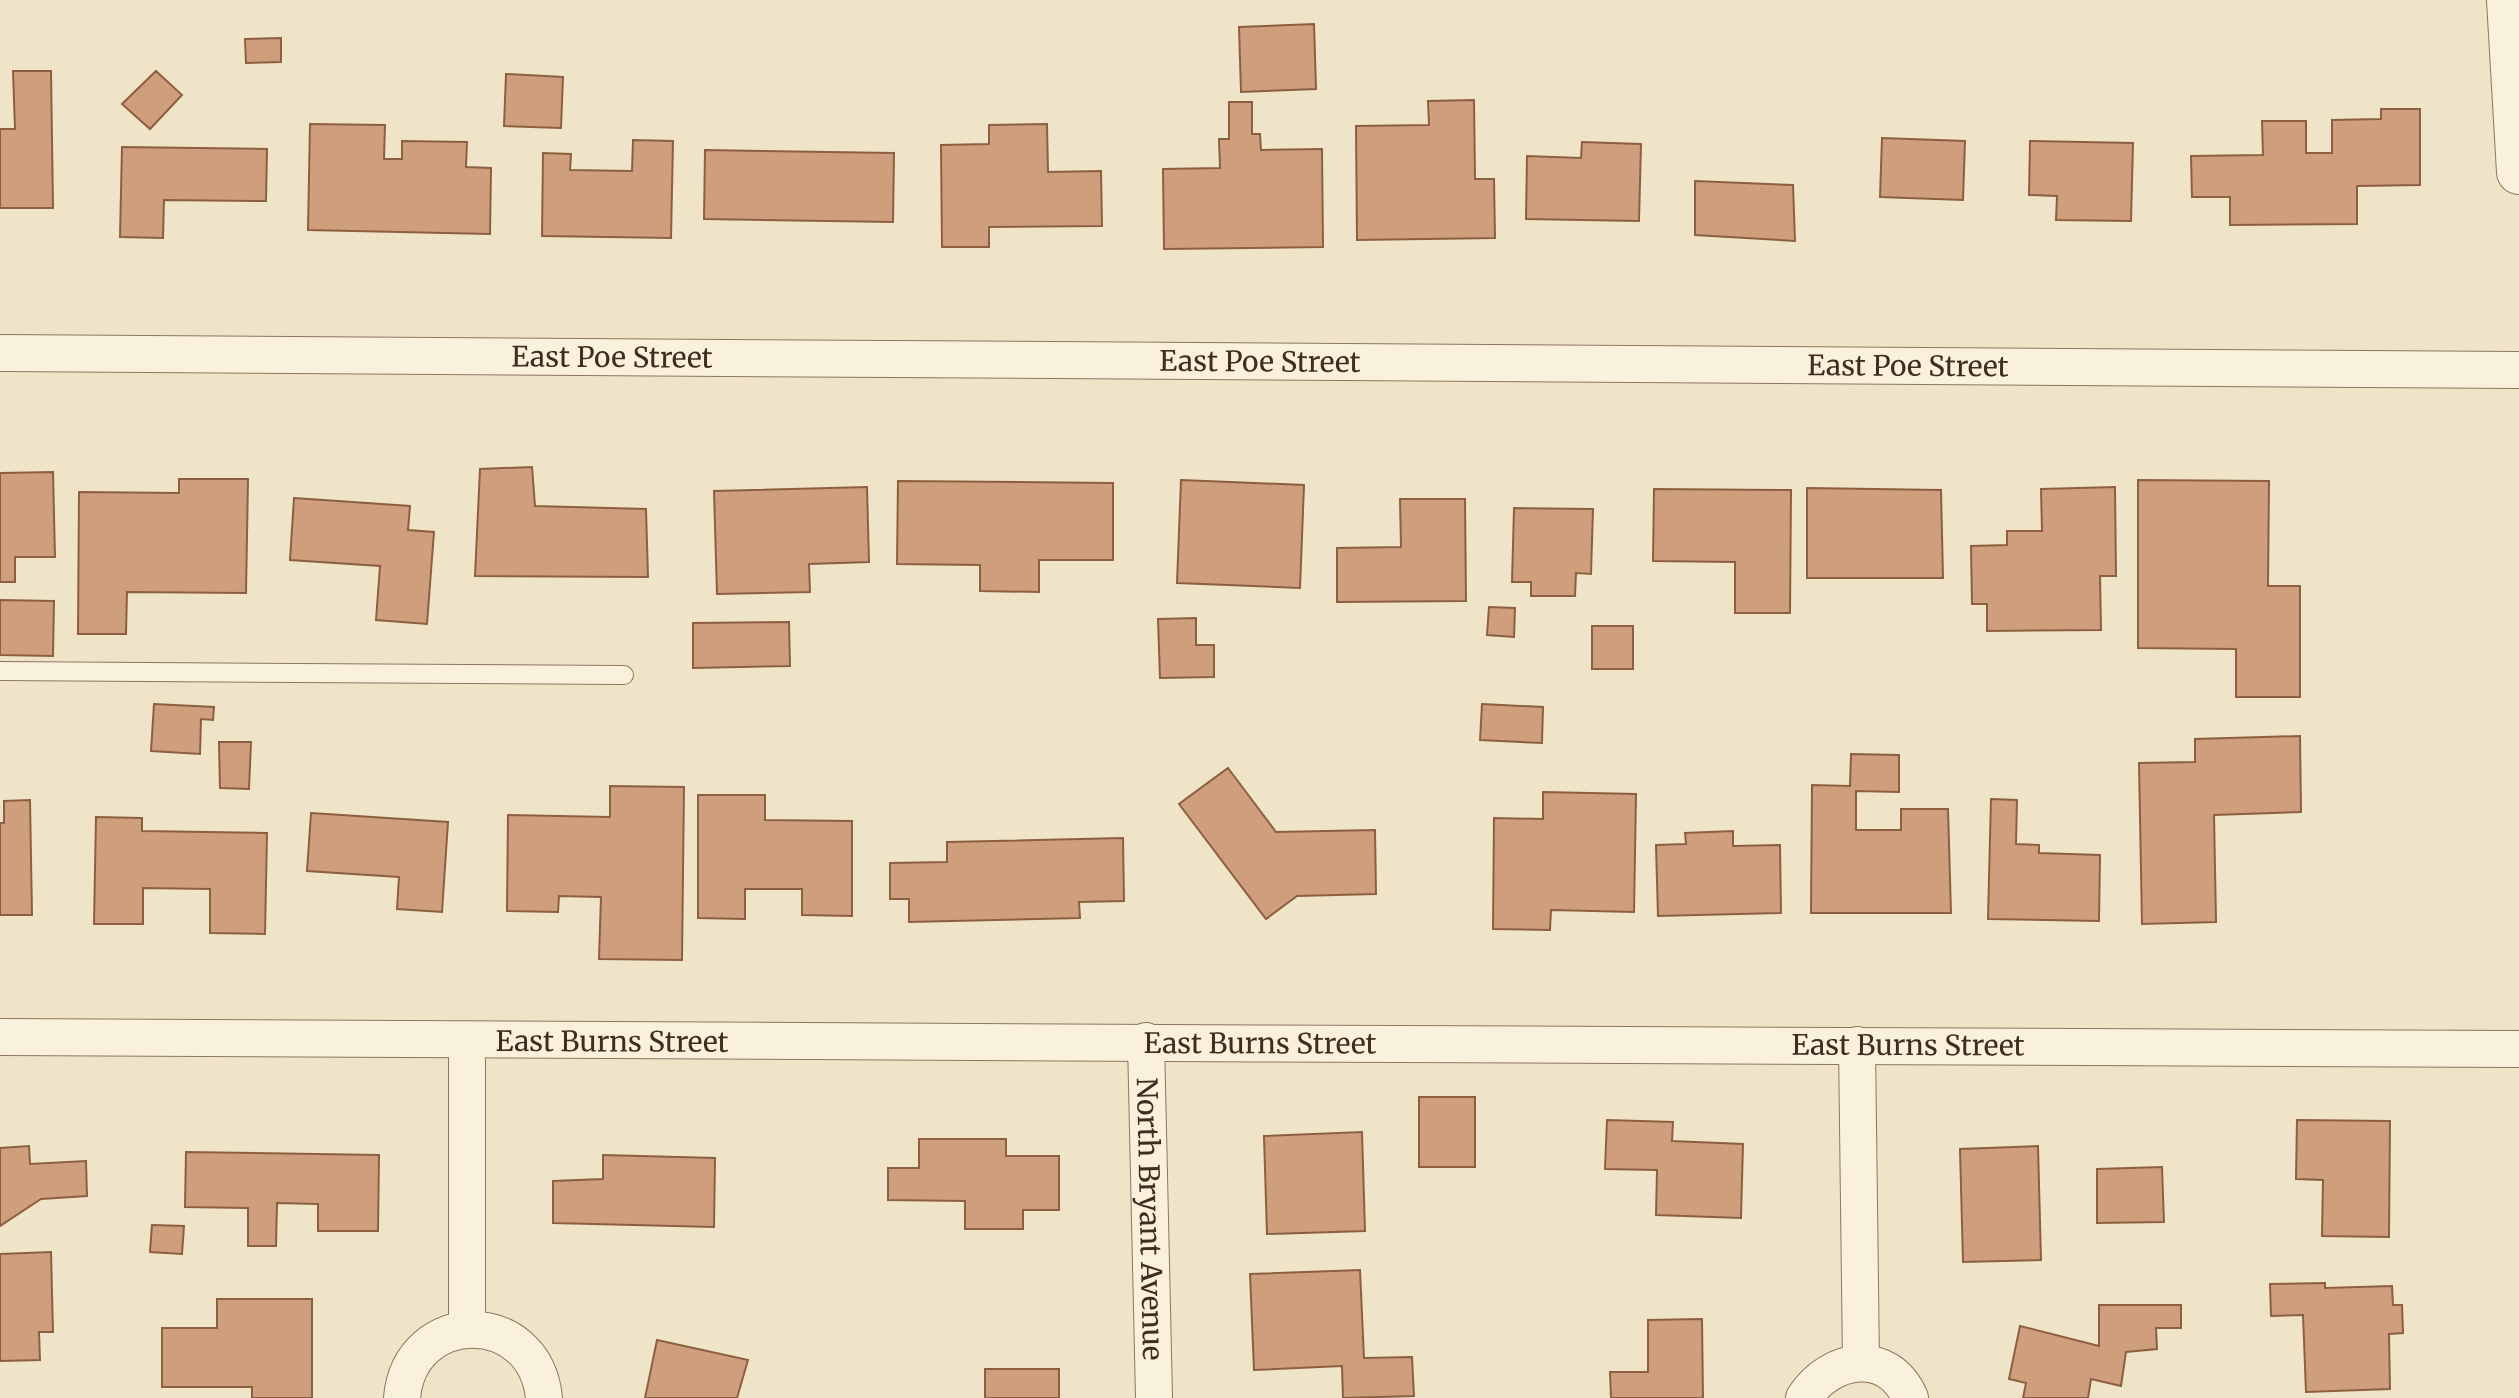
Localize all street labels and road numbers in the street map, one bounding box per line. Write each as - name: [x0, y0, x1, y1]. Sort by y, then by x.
- street label: East Poe Street: [511, 338, 713, 376]
- street label: East Poe Street: [1159, 343, 1361, 380]
- street label: East Poe Street: [1807, 347, 2009, 385]
- street label: East Burns Street: [495, 1023, 729, 1060]
- street label: East Burns Street: [1143, 1025, 1377, 1062]
- street label: East Burns Street: [1791, 1027, 2025, 1064]
- street label: North Bryant Avenue: [1129, 1077, 1171, 1361]

